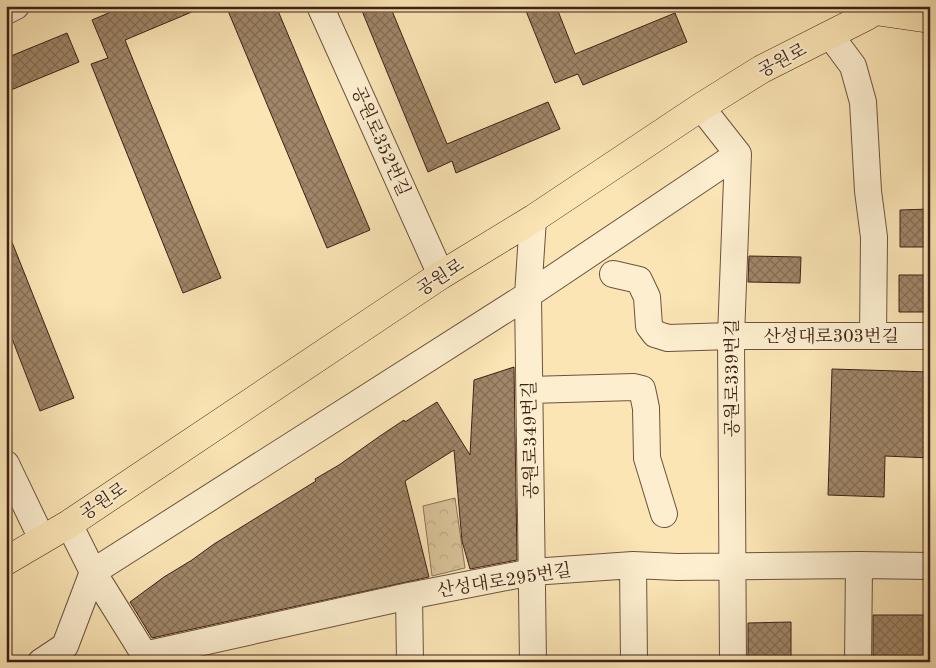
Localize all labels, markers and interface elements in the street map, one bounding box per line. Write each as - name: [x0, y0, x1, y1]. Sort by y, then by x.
- street label: 공원로: [755, 40, 810, 81]
- street label: 공원로352번길: [348, 83, 413, 199]
- street label: 공원로: [413, 255, 467, 300]
- street label: 공원로339번길: [723, 319, 742, 437]
- street label: 산성대로303번길: [763, 327, 899, 346]
- street label: 공원로349번길: [520, 381, 541, 499]
- street label: 공원로: [76, 479, 130, 524]
- street label: 산성대로295번길: [436, 561, 573, 600]

